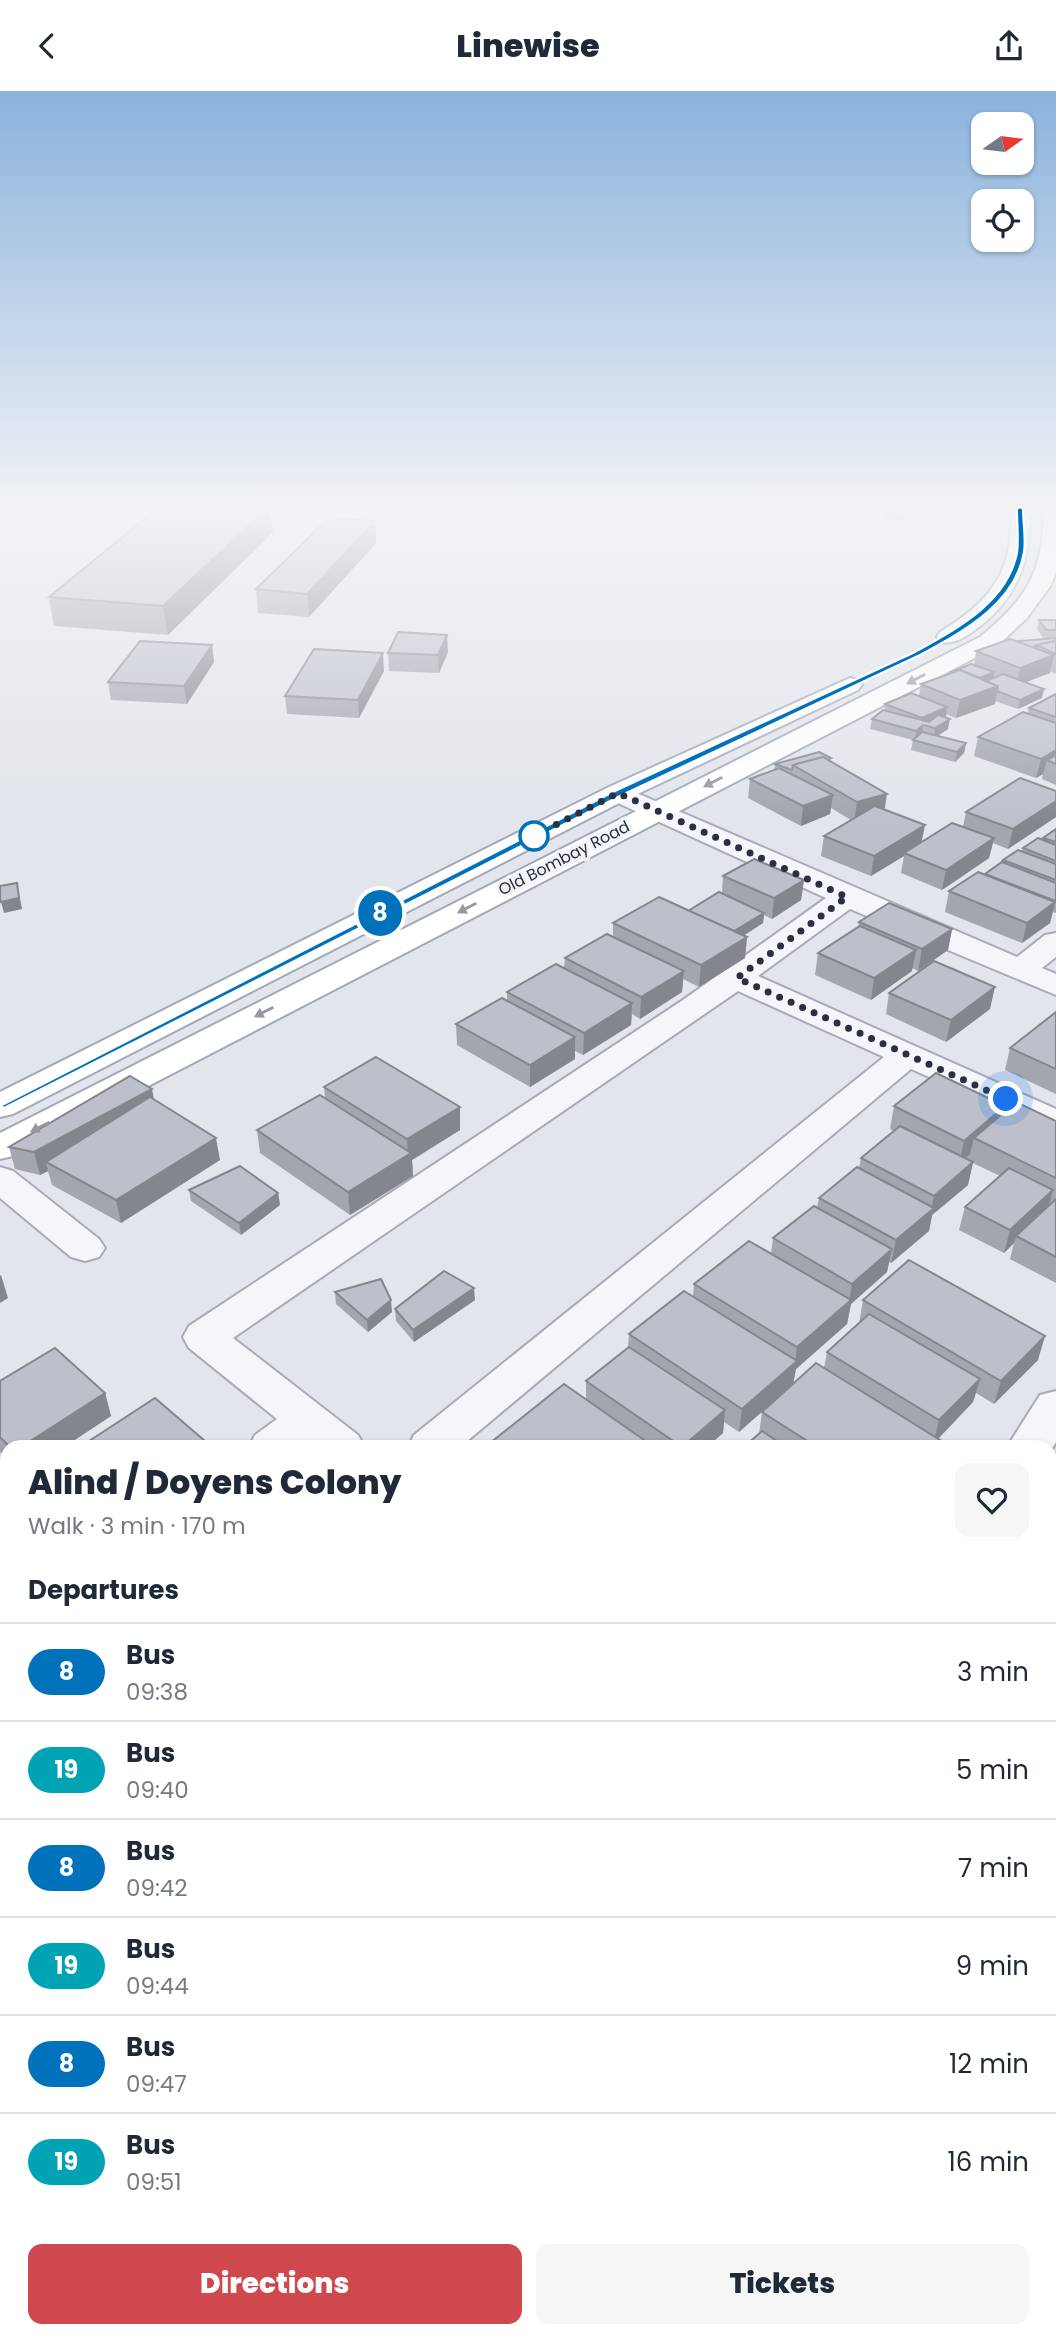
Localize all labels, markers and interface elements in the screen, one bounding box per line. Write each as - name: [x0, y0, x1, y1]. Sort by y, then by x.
- text: Linewise: [456, 23, 600, 68]
- icon: back: [28, 27, 66, 65]
- icon: share: [990, 27, 1028, 65]
- north arrow: [971, 112, 1034, 175]
- map controls: [971, 112, 1034, 252]
- button: locate: [971, 189, 1034, 252]
- one-way arrow: [906, 673, 926, 684]
- one-way arrow: [703, 776, 723, 787]
- street label: Old Bombay Road: [494, 815, 634, 901]
- unlabelled marker: [519, 821, 549, 851]
- line badge: 8: [357, 890, 403, 936]
- text: 8: [372, 896, 388, 929]
- one-way arrow: [457, 902, 477, 914]
- one-way arrow: [254, 1006, 274, 1018]
- your location: [988, 1081, 1023, 1116]
- one-way arrow: [30, 1122, 50, 1133]
- text: Alind / Doyens Colony: [28, 1459, 401, 1506]
- button: heart: [955, 1463, 1029, 1537]
- text: Walk · 3 min · 170 m: [28, 1510, 246, 1542]
- text: Departures: [28, 1572, 179, 1608]
- text: Bus: [126, 1637, 175, 1673]
- text: 3 min: [957, 1654, 1029, 1690]
- text: 8: [59, 1655, 74, 1688]
- text: 09:38: [126, 1676, 188, 1708]
- text: Bus: [126, 1735, 175, 1771]
- text: 5 min: [956, 1752, 1029, 1788]
- text: 19: [55, 1753, 78, 1786]
- text: 09:40: [126, 1774, 189, 1806]
- text: Bus: [126, 1833, 175, 1869]
- text: 7 min: [958, 1850, 1029, 1886]
- text: 8: [59, 1851, 74, 1884]
- text: 09:42: [126, 1872, 188, 1904]
- text: Bus: [126, 1931, 175, 1967]
- text: 9 min: [956, 1948, 1029, 1984]
- text: 19: [55, 1949, 78, 1982]
- text: 09:44: [126, 1970, 189, 2002]
- text: Bus: [126, 2029, 175, 2065]
- text: 12 min: [949, 2046, 1029, 2082]
- text: 8: [59, 2047, 74, 2080]
- text: 09:47: [126, 2068, 187, 2100]
- text: Bus: [126, 2127, 175, 2163]
- text: 16 min: [947, 2144, 1029, 2180]
- text: 19: [55, 2145, 78, 2178]
- text: 09:51: [126, 2166, 182, 2198]
- button: Directions: [28, 2244, 522, 2324]
- button: Tickets: [536, 2244, 1029, 2324]

